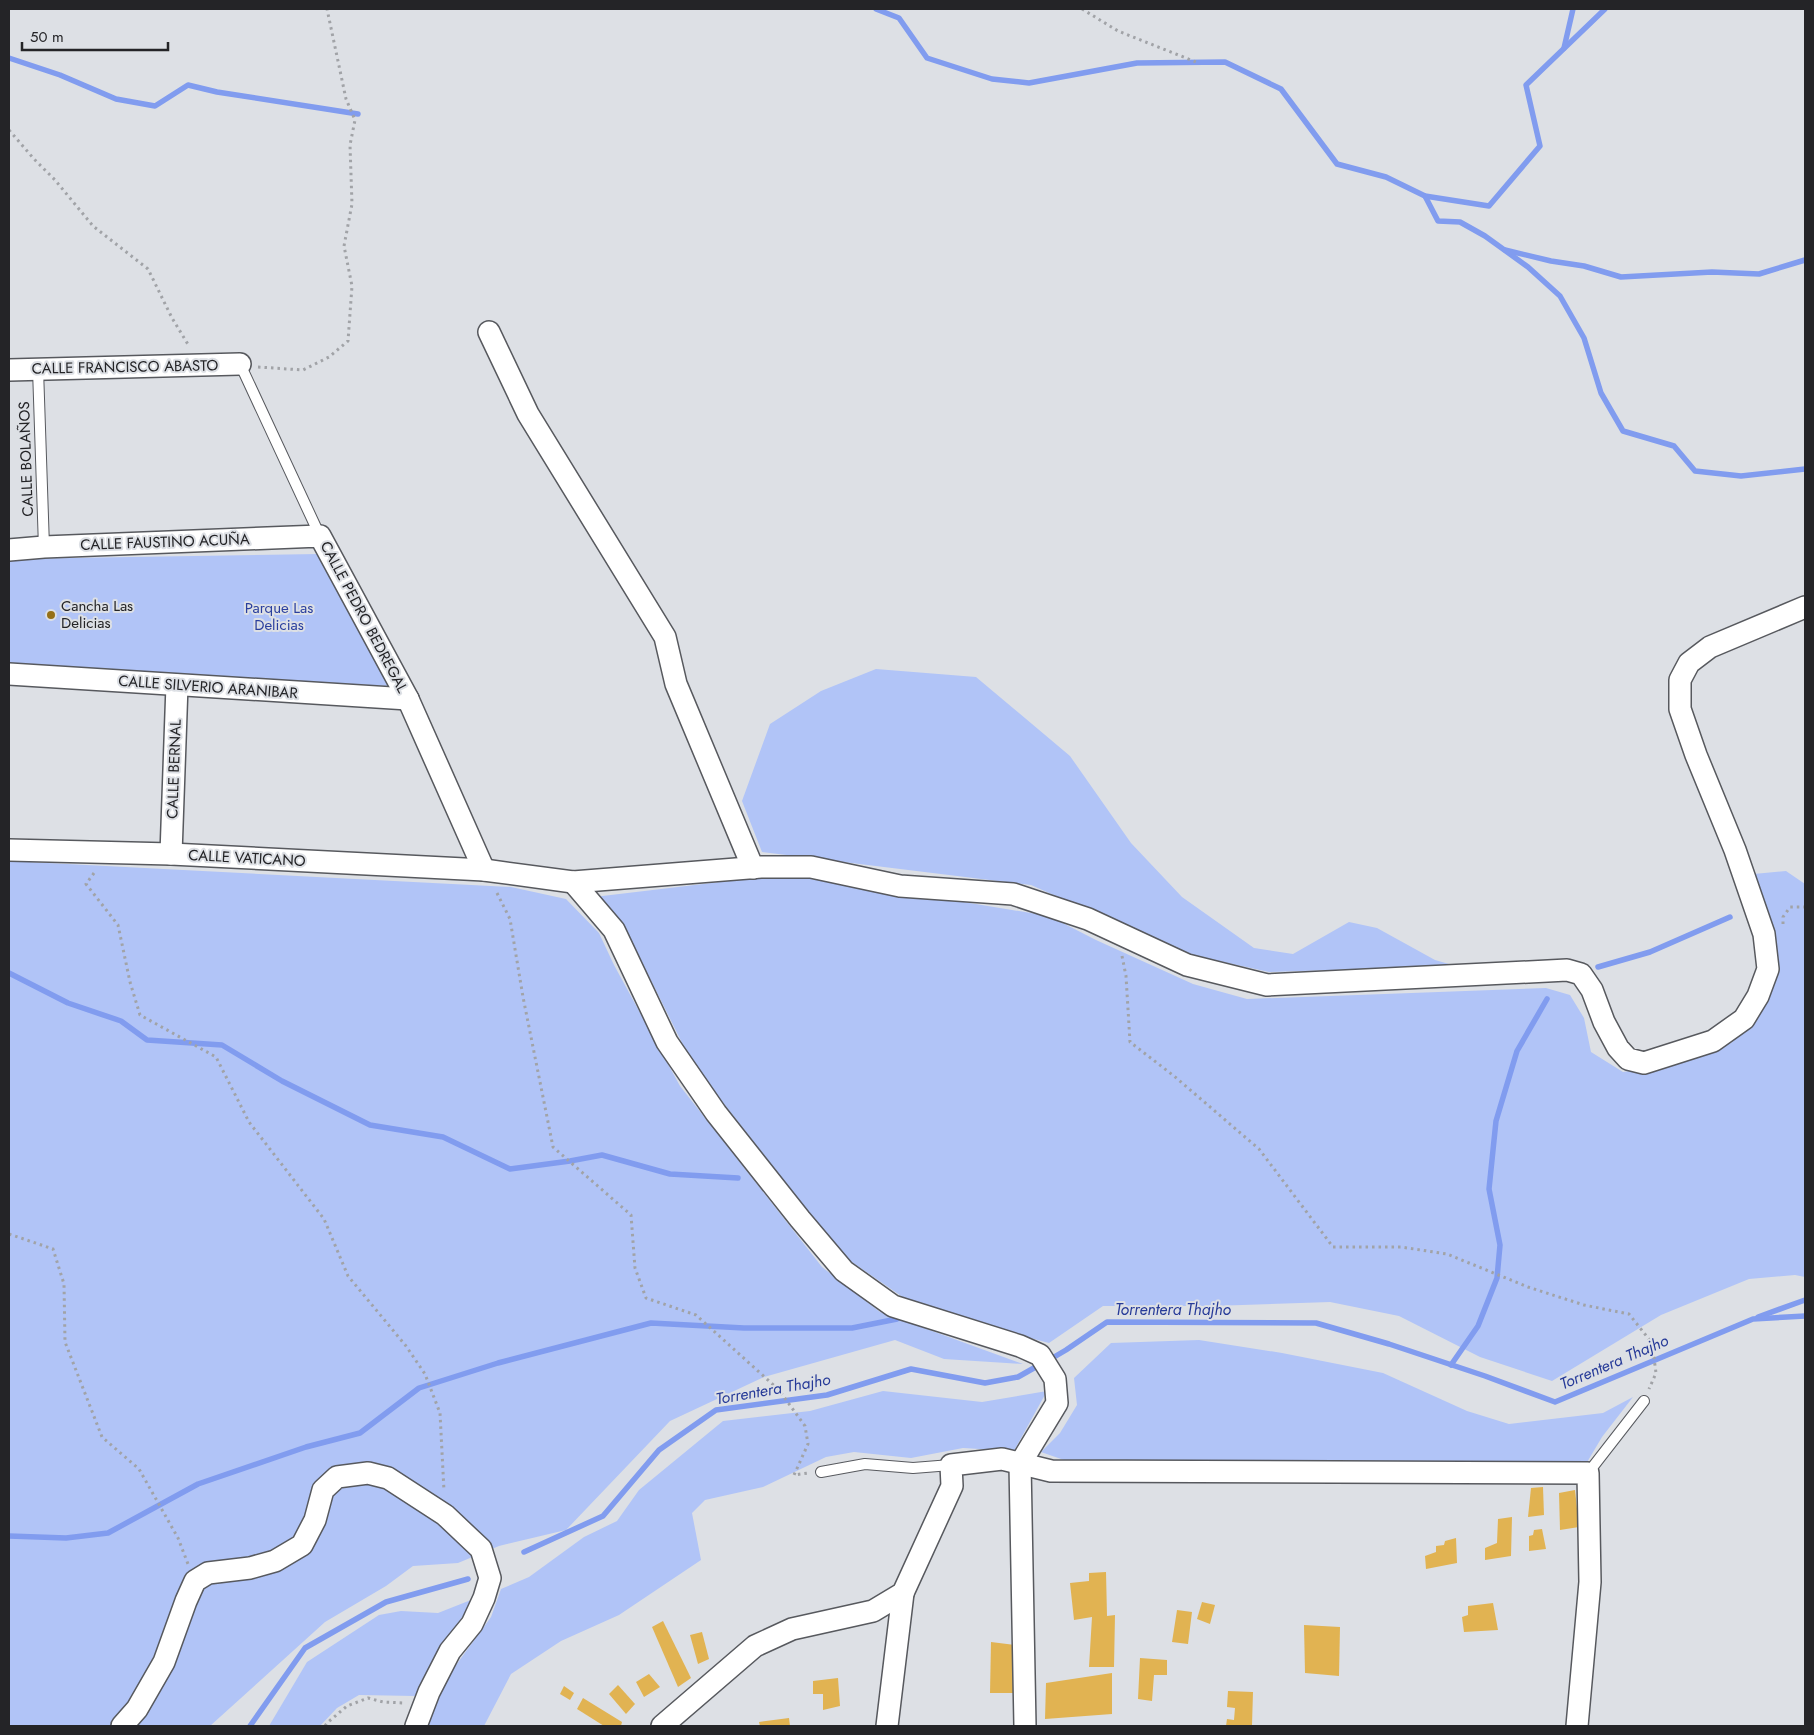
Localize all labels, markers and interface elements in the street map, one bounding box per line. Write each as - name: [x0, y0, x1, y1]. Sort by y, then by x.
- scale bar: [22, 20, 169, 52]
- text: 50 m: [30, 26, 64, 48]
- street label: CALLE FRANCISCO ABASTO: [31, 354, 219, 380]
- street label: CALLE BOLAÑOS: [13, 401, 39, 517]
- street label: CALLE FAUSTINO ACUÑA: [80, 528, 250, 556]
- street label: CALLE PEDRO BEDREGAL: [315, 537, 413, 697]
- place label: Cancha Las Delicias: [61, 595, 133, 634]
- park label: Parque Las Delicias: [245, 597, 313, 636]
- marker: Cancha Las Delicias: [45, 609, 57, 621]
- street label: CALLE SILVERIO ARANIBAR: [118, 670, 299, 704]
- street label: CALLE BERNAL: [161, 719, 187, 819]
- street label: CALLE VATICANO: [188, 844, 306, 872]
- water label: Torrentera Thajho: [1115, 1298, 1232, 1321]
- water label: Torrentera Thajho: [1556, 1329, 1672, 1395]
- water label: Torrentera Thajho: [714, 1368, 833, 1410]

